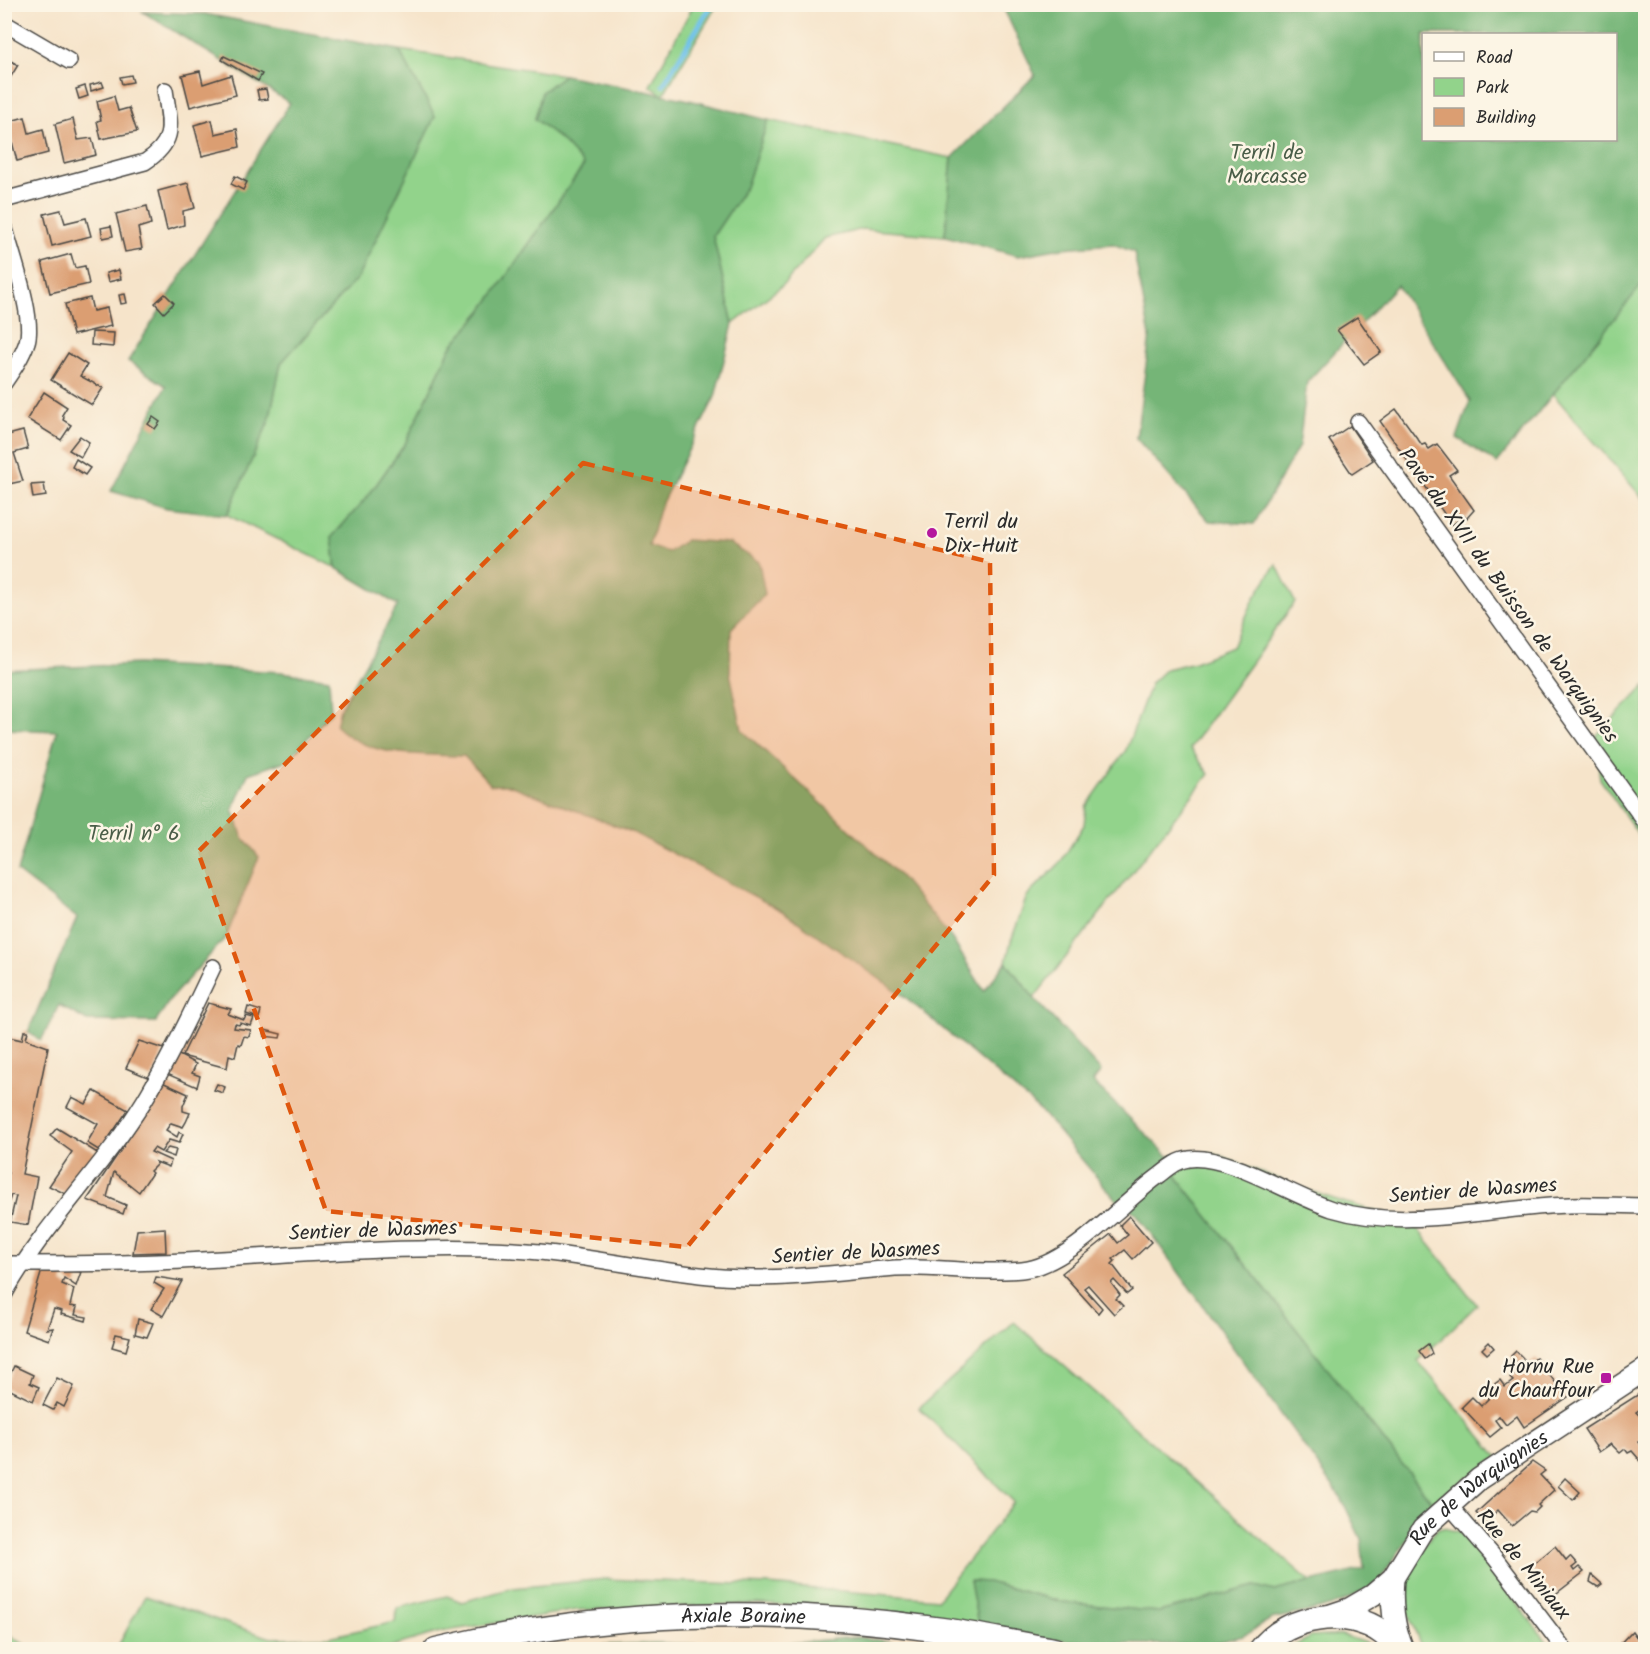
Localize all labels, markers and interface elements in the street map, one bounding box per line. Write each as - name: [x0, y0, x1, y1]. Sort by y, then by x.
- legend: [1422, 33, 1617, 141]
- text: Road: [1476, 44, 1513, 73]
- text: Park: [1476, 74, 1509, 103]
- text: Building: [1476, 104, 1536, 133]
- park label: Terril de Marcasse: [1227, 137, 1308, 194]
- street label: Pavé du XVII du Buisson de Warquignies: [1389, 441, 1626, 750]
- place label: Terril du Dix-Huit: [944, 506, 1019, 563]
- marker: Terril du Dix-Huit: [925, 526, 939, 540]
- park label: Terril n° 6: [88, 818, 180, 851]
- street label: Sentier de Wasmes: [1388, 1169, 1558, 1214]
- street label: Sentier de Wasmes: [288, 1212, 458, 1251]
- street label: Sentier de Wasmes: [771, 1233, 941, 1274]
- place label: Hornu Rue du Chauffour: [1479, 1351, 1595, 1408]
- marker: Hornu Rue du Chauffour: [1599, 1371, 1613, 1385]
- street label: Rue de Warquignies: [1402, 1422, 1556, 1553]
- street label: Rue de Miniaux: [1467, 1502, 1579, 1629]
- street label: Axiale Boraine: [680, 1600, 807, 1635]

